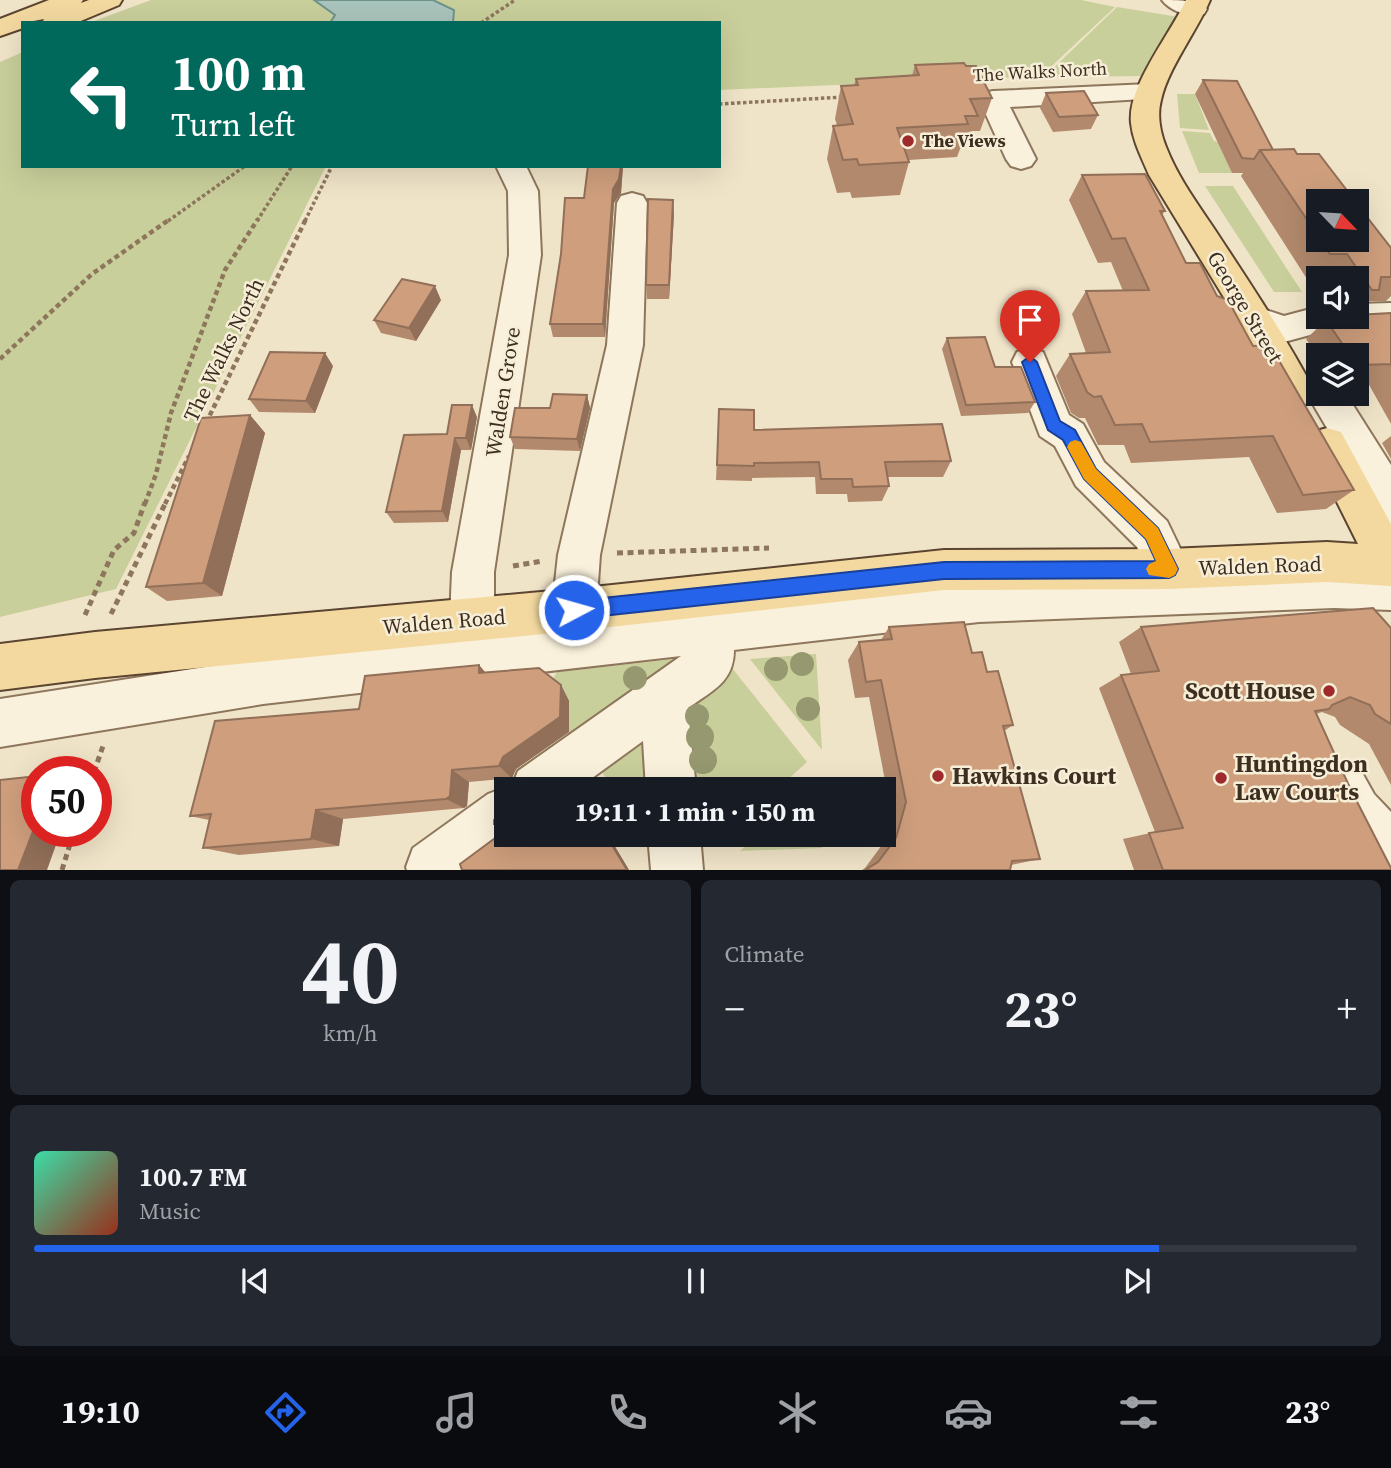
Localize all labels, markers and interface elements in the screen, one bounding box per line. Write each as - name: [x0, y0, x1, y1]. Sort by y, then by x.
- text: 100 m: [171, 39, 306, 106]
- icon: left: [56, 49, 147, 140]
- street label: The Walks North: [972, 55, 1108, 87]
- text: Turn left: [171, 103, 295, 147]
- place label: The Views: [922, 128, 1006, 153]
- marker: The Views: [900, 133, 916, 149]
- north arrow: [1306, 189, 1368, 252]
- map controls: [1306, 189, 1369, 406]
- street label: George Street: [1201, 245, 1290, 368]
- button: sound: [1306, 266, 1369, 329]
- street label: The Walks North: [176, 273, 271, 427]
- pin: [1000, 290, 1060, 362]
- icon: arrive: [1011, 301, 1049, 339]
- street label: Walden Grove: [478, 325, 527, 459]
- button: layers: [1306, 343, 1369, 406]
- street label: Walden Road: [1198, 549, 1322, 582]
- position arrow: [537, 573, 611, 647]
- street label: Walden Road: [381, 602, 507, 641]
- place label: Scott House: [1185, 674, 1315, 707]
- marker: Scott House: [1321, 683, 1337, 699]
- place label: Huntingdon Law Courts: [1235, 747, 1368, 808]
- speed limit sign: 50: [21, 756, 112, 847]
- place label: Hawkins Court: [952, 759, 1117, 792]
- marker: Hawkins Court: [930, 768, 946, 784]
- marker: Huntingdon Law Courts: [1213, 770, 1229, 786]
- text: 19:11 · 1 min · 150 m: [575, 794, 815, 830]
- text: 40: [301, 909, 400, 1033]
- text: Climate: [725, 938, 804, 970]
- text: 23°: [1004, 973, 1077, 1044]
- text: −: [725, 983, 745, 1035]
- text: +: [1337, 983, 1357, 1035]
- text: km/h: [323, 1017, 378, 1049]
- text: 100.7 FM: [139, 1159, 247, 1195]
- text: Music: [139, 1195, 201, 1227]
- icon: previous: [236, 1262, 274, 1300]
- icon: pause: [677, 1262, 715, 1300]
- icon: next: [1118, 1262, 1156, 1300]
- icon: directions: [261, 1388, 310, 1437]
- icon: music: [432, 1388, 481, 1437]
- icon: phone: [603, 1388, 652, 1437]
- icon: climate: [773, 1388, 822, 1437]
- icon: car: [944, 1388, 993, 1437]
- icon: filters: [1114, 1388, 1163, 1437]
- text: 19:10: [61, 1390, 140, 1434]
- text: 23°: [1285, 1390, 1330, 1434]

